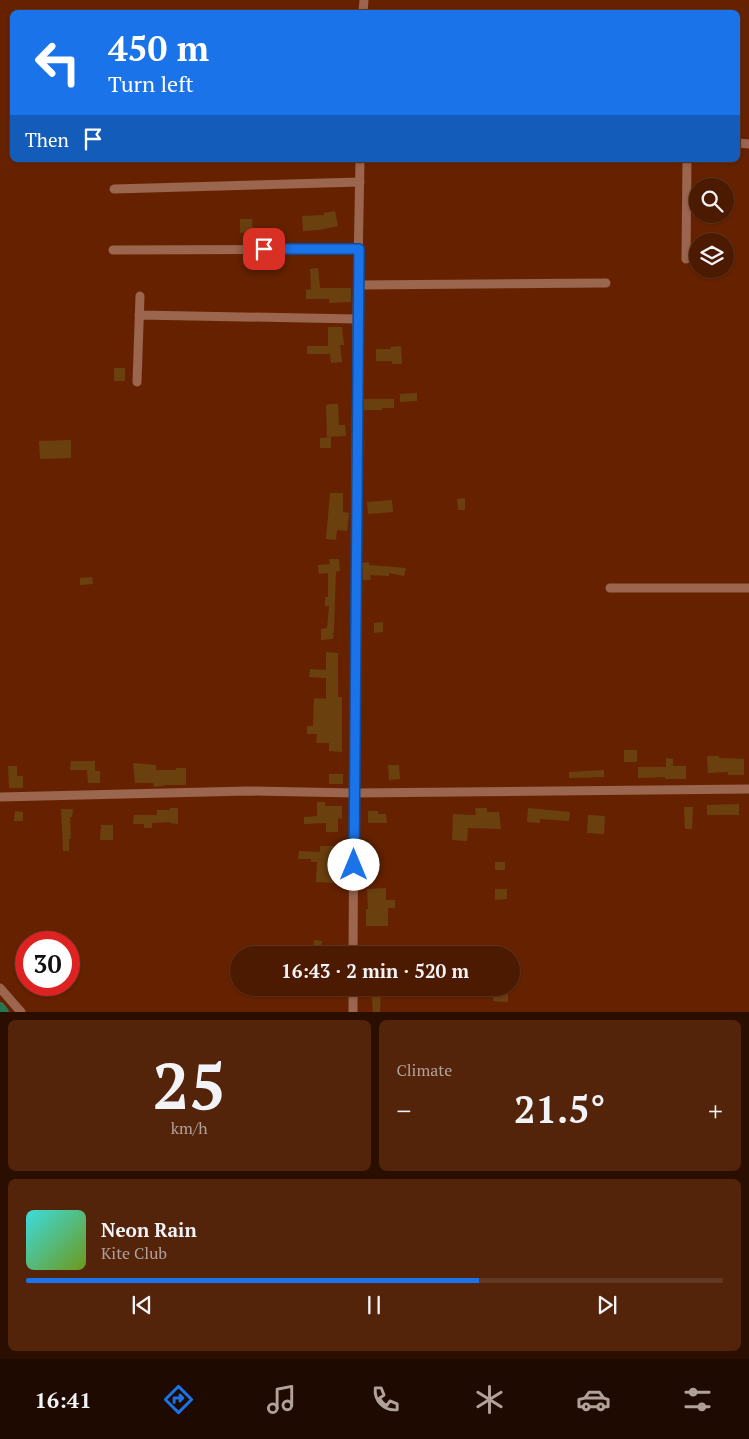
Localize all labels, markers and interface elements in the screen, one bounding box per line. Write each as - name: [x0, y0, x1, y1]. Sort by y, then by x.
- text: 450 m: [108, 25, 209, 71]
- icon: left: [25, 30, 90, 95]
- text: Turn left: [108, 69, 194, 98]
- icon: arrive: [79, 125, 107, 153]
- text: Then: [25, 127, 69, 152]
- map controls: [689, 178, 734, 278]
- button: search: [689, 178, 734, 223]
- pin: [243, 228, 285, 270]
- button: layers: [689, 233, 734, 278]
- icon: arrive: [250, 235, 278, 263]
- position arrow: [327, 838, 379, 890]
- speed limit sign: 30: [15, 931, 80, 996]
- text: 16:43 · 2 min · 520 m: [281, 958, 469, 983]
- text: 25: [153, 1041, 226, 1128]
- text: Climate: [397, 1059, 452, 1081]
- text: 21.5°: [514, 1084, 605, 1134]
- text: −: [397, 1092, 411, 1129]
- text: +: [708, 1092, 723, 1129]
- text: km/h: [171, 1117, 208, 1139]
- text: Neon Rain: [101, 1217, 197, 1242]
- text: Kite Club: [101, 1242, 167, 1264]
- icon: previous: [128, 1291, 156, 1319]
- icon: pause: [360, 1291, 388, 1319]
- icon: next: [593, 1291, 621, 1319]
- icon: directions: [161, 1382, 196, 1417]
- icon: music: [264, 1382, 299, 1417]
- icon: phone: [368, 1382, 403, 1417]
- icon: climate: [472, 1382, 507, 1417]
- icon: car: [576, 1382, 611, 1417]
- icon: filters: [680, 1382, 715, 1417]
- text: 16:41: [34, 1385, 92, 1414]

